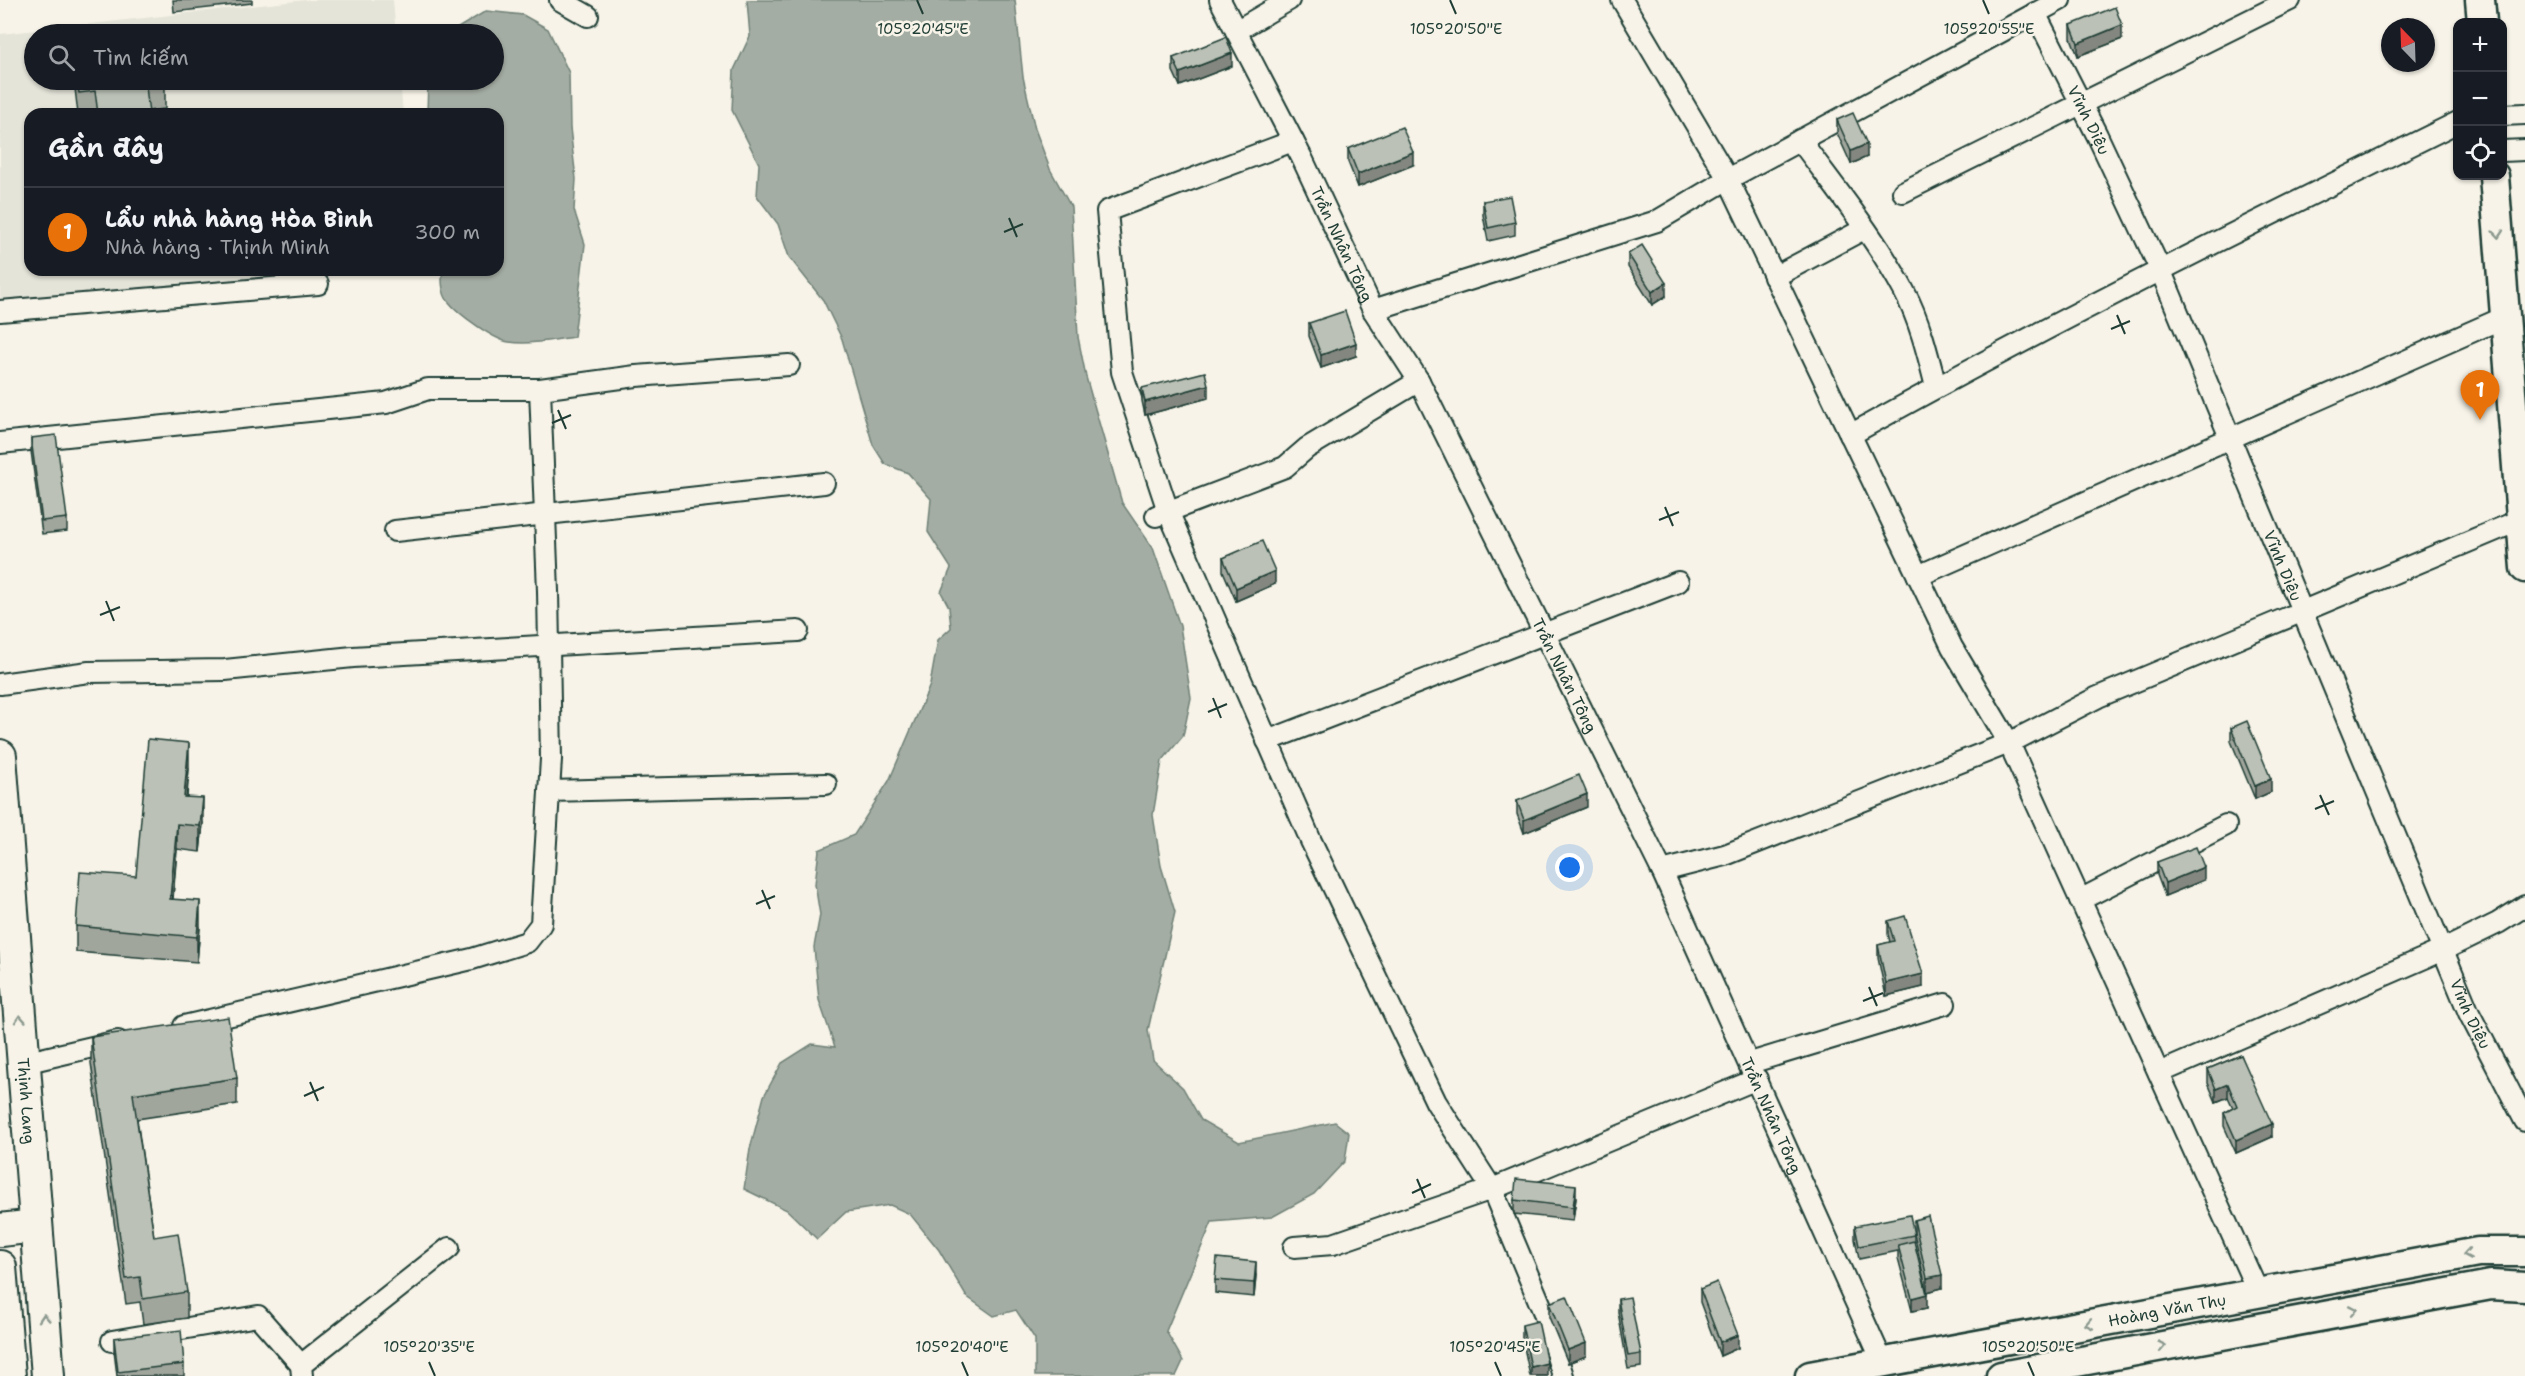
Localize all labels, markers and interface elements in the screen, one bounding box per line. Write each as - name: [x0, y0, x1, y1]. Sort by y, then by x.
- north arrow: [2381, 18, 2435, 72]
- map controls: [2453, 18, 2507, 180]
- button: +: [2453, 18, 2507, 72]
- text: 105°20'45"E: [877, 19, 969, 39]
- text: 105°20'50"E: [1410, 19, 1502, 39]
- text: 105°20'55"E: [1944, 19, 2034, 39]
- search box: [24, 24, 504, 90]
- icon: search: [45, 41, 78, 74]
- text: Tìm kiếm: [93, 43, 189, 72]
- button: −: [2453, 72, 2507, 126]
- street label: Vĩnh Diệu: [2063, 82, 2115, 158]
- button: locate: [2453, 126, 2507, 180]
- text: Gần đây: [48, 130, 164, 165]
- street label: Trần Nhân Tông: [1306, 183, 1378, 306]
- text: Lẩu nhà hàng Hòa Bình: [105, 205, 373, 234]
- text: 1: [63, 219, 72, 245]
- text: 300 m: [414, 219, 480, 245]
- one-way arrow: [2492, 229, 2505, 238]
- text: Nhà hàng · Thịnh Minh: [105, 234, 330, 260]
- pin: 1: [2460, 370, 2500, 420]
- street label: Vĩnh Diệu: [2259, 527, 2307, 604]
- street label: Trần Nhân Tông: [1527, 615, 1602, 737]
- your location: [1555, 853, 1584, 882]
- street label: Vĩnh Diệu: [2445, 976, 2496, 1053]
- one-way arrow: [14, 1014, 27, 1023]
- street label: Trần Nhân Tông: [1736, 1054, 1807, 1177]
- street label: Thịnh Lang: [12, 1057, 40, 1145]
- one-way arrow: [2462, 1247, 2472, 1260]
- street label: Hoàng Văn Thụ: [2106, 1289, 2228, 1331]
- one-way arrow: [2348, 1304, 2358, 1317]
- one-way arrow: [37, 1313, 50, 1322]
- one-way arrow: [2084, 1317, 2094, 1330]
- text: 105°20'35"E: [383, 1337, 475, 1357]
- text: 105°20'40"E: [915, 1337, 1009, 1357]
- text: 105°20'45"E: [1449, 1337, 1541, 1357]
- text: 105°20'50"E: [1982, 1337, 2074, 1357]
- one-way arrow: [2156, 1340, 2166, 1353]

